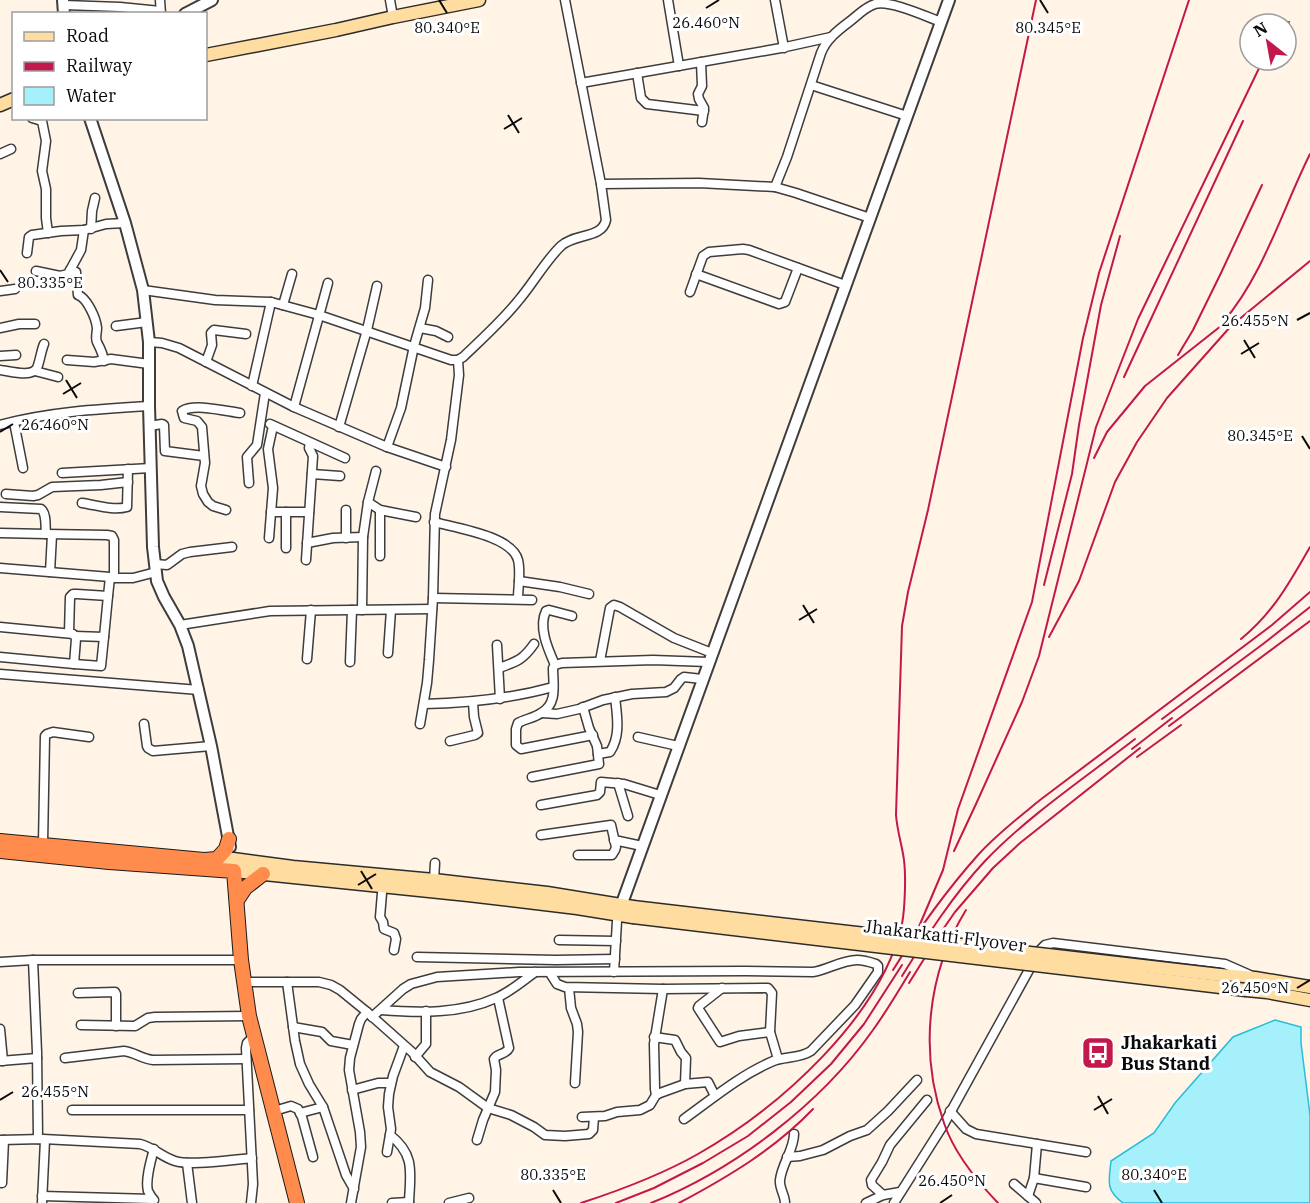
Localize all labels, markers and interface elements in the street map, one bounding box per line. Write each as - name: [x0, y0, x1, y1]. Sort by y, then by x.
- legend: [12, 12, 207, 120]
- north arrow: [1238, 12, 1298, 72]
- text: 26.460°N: [672, 13, 740, 32]
- text: N: [1250, 17, 1271, 41]
- text: 80.340°E: [414, 18, 480, 37]
- text: 80.345°E: [1015, 18, 1081, 37]
- text: Road: [66, 24, 109, 47]
- text: Railway: [66, 54, 132, 77]
- text: Water: [66, 84, 116, 107]
- text: 80.335°E: [17, 273, 83, 292]
- text: 26.455°N: [1221, 311, 1289, 330]
- text: 26.460°N: [21, 415, 89, 434]
- text: 80.345°E: [1227, 426, 1293, 445]
- street label: Jhakarkatti Flyover: [863, 914, 1028, 957]
- text: 26.450°N: [1221, 978, 1289, 997]
- place label: Jhakarkati Bus Stand: [1121, 1031, 1217, 1075]
- bus stop icon: Jhakarkati Bus Stand: [1080, 1035, 1116, 1071]
- text: 26.455°N: [21, 1082, 89, 1101]
- text: 80.335°E: [520, 1165, 586, 1184]
- text: 80.340°E: [1121, 1165, 1187, 1184]
- text: 26.450°N: [918, 1171, 986, 1190]

